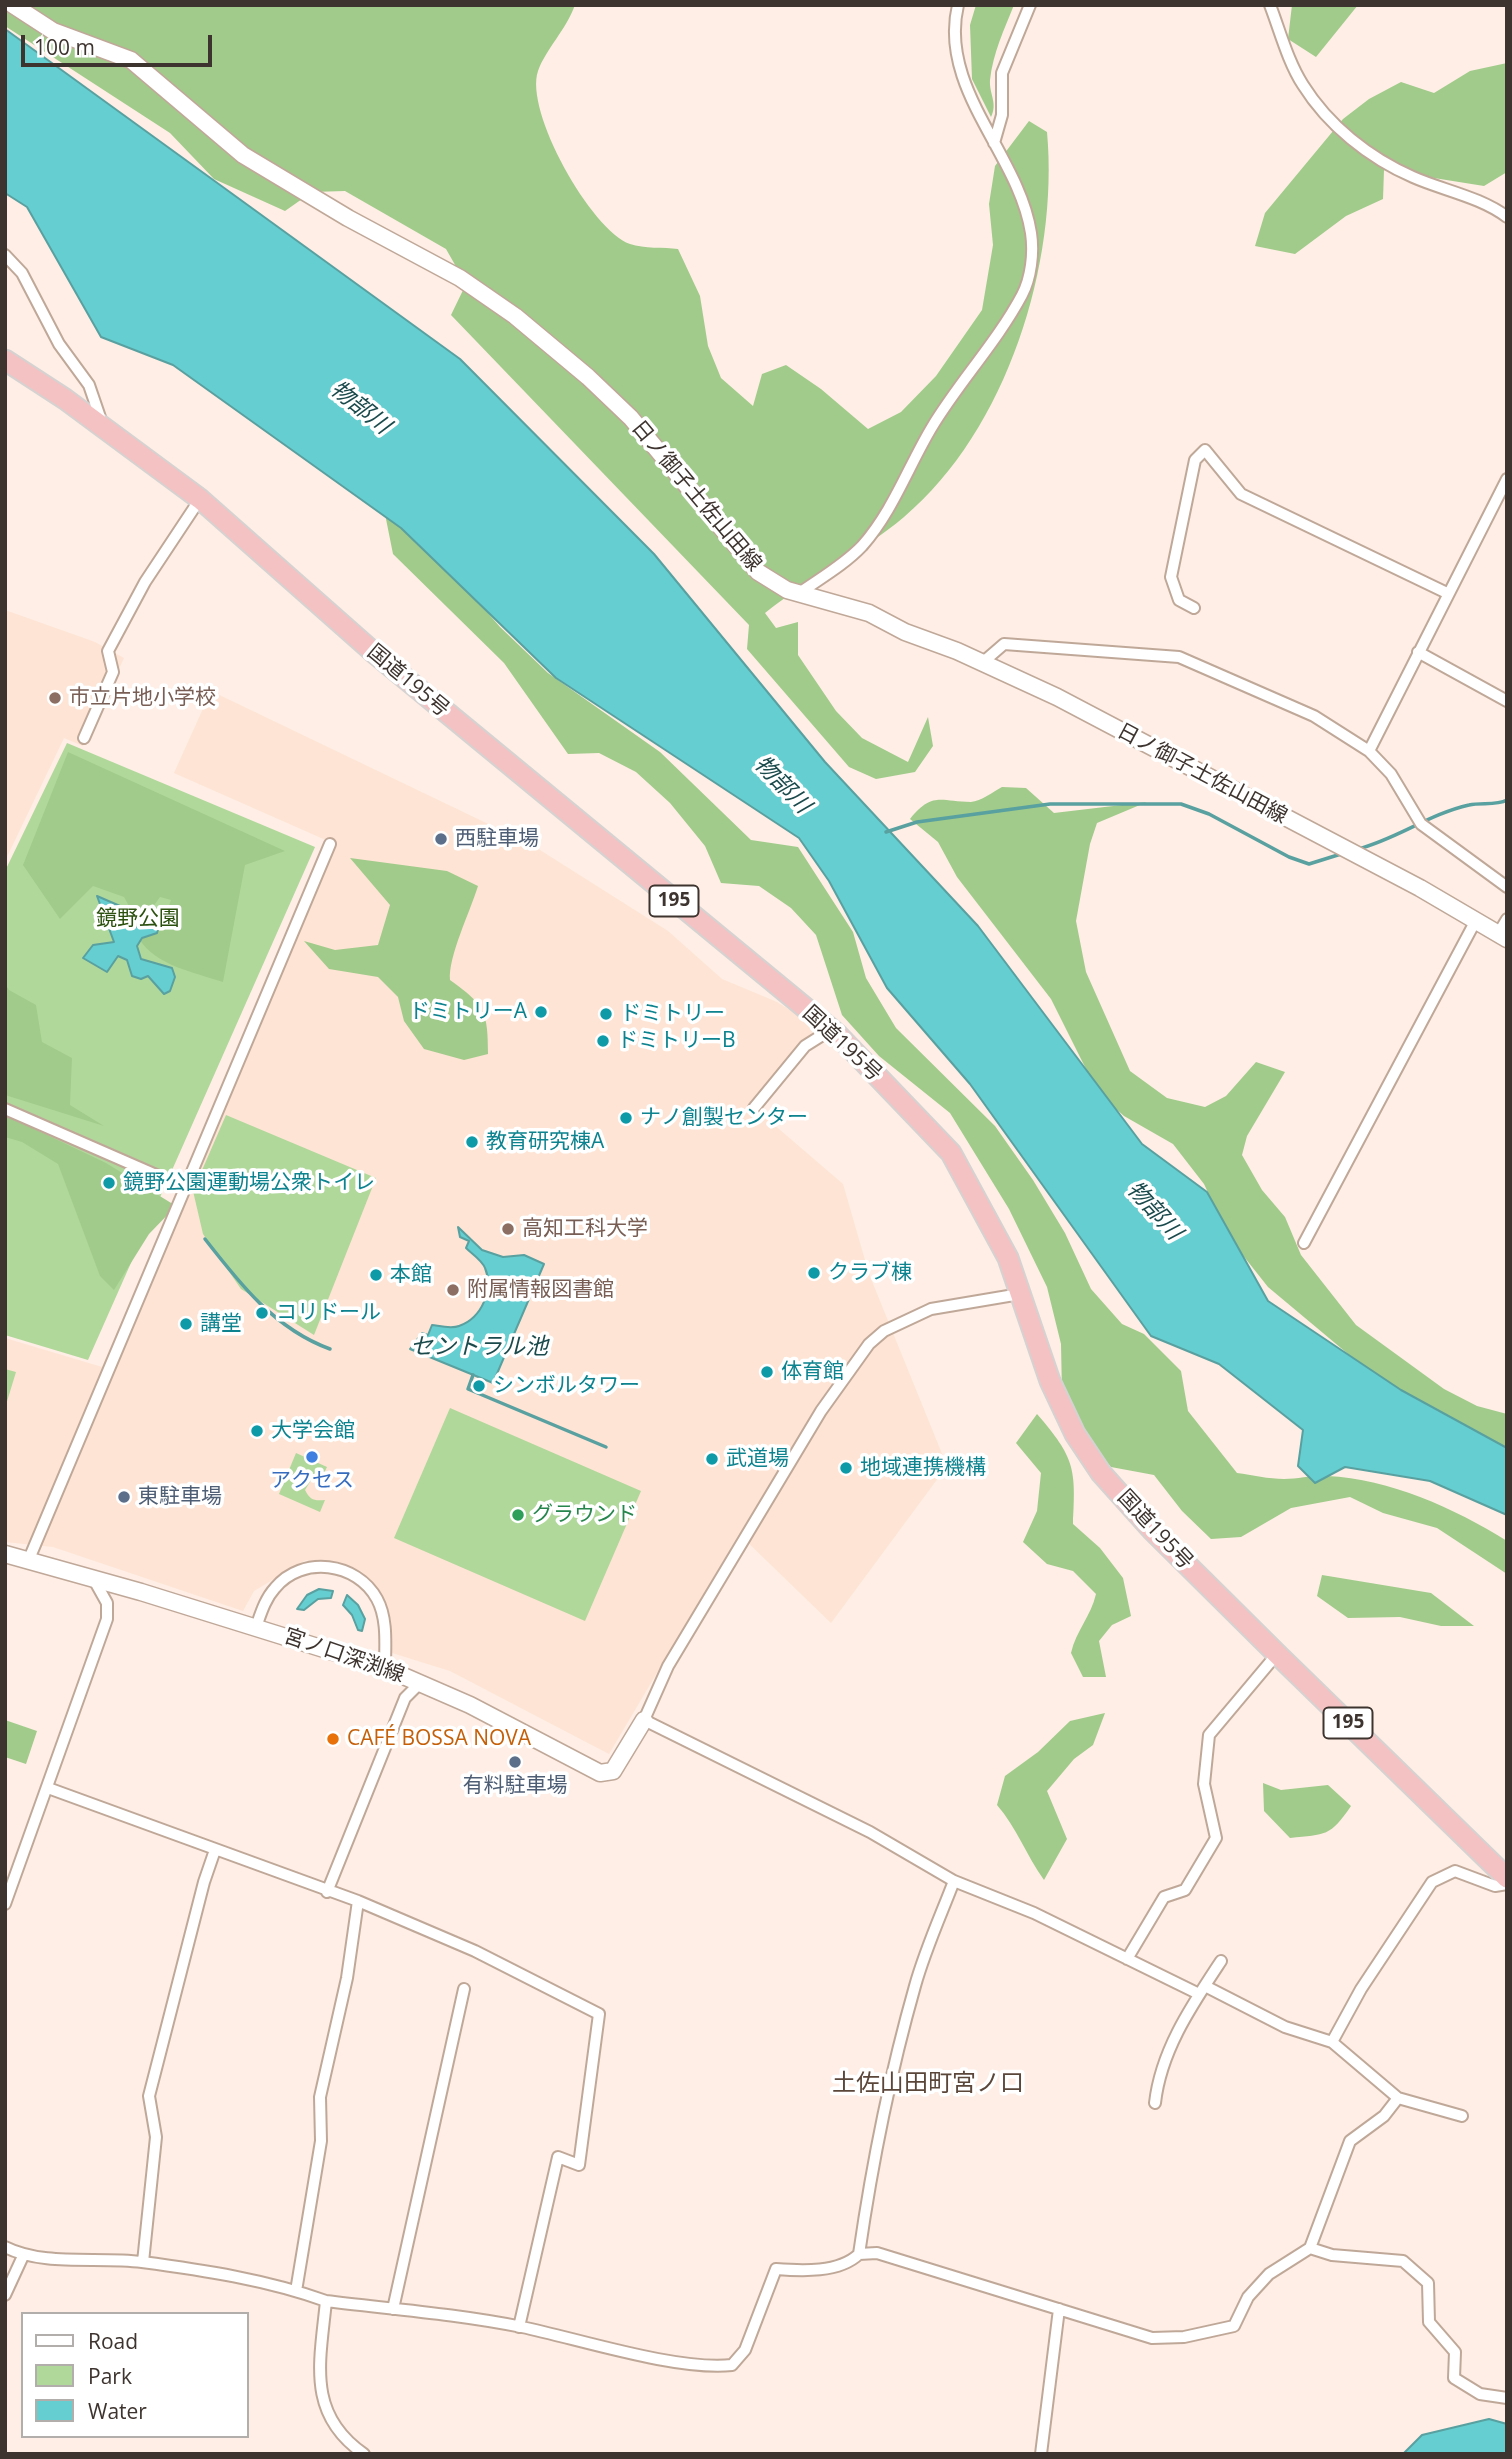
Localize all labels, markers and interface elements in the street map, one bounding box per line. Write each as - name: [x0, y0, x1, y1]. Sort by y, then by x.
- scale bar: [24, 21, 215, 65]
- text: 100 m: [34, 33, 95, 61]
- water label: 物部川: [325, 376, 395, 440]
- street label: 日ノ御子土佐山田線: [626, 416, 766, 576]
- street label: 国道195号: [362, 640, 454, 722]
- place label: 市立片地小学校: [69, 685, 216, 711]
- marker: 市立片地小学校: [47, 690, 63, 706]
- street label: 日ノ御子土佐山田線: [1113, 719, 1291, 829]
- water label: 物部川: [748, 751, 816, 819]
- place label: 西駐車場: [455, 826, 539, 852]
- marker: 西駐車場: [433, 831, 449, 847]
- road number: 195: [650, 886, 698, 917]
- park label: 鏡野公園: [96, 906, 180, 932]
- place label: ドミトリーA: [409, 999, 527, 1025]
- place label: ドミトリー: [620, 1001, 725, 1027]
- street label: 国道195号: [797, 1001, 887, 1087]
- marker: ドミトリーA: [533, 1004, 549, 1020]
- marker: ドミトリー: [598, 1006, 614, 1022]
- place label: ドミトリーB: [617, 1028, 736, 1054]
- marker: ドミトリーB: [595, 1033, 611, 1049]
- place label: ナノ創製センター: [640, 1105, 808, 1131]
- marker: ナノ創製センター: [618, 1110, 634, 1126]
- place label: 教育研究棟A: [486, 1129, 604, 1155]
- marker: 教育研究棟A: [464, 1134, 480, 1150]
- place label: 鏡野公園運動場公衆トイレ: [123, 1170, 375, 1196]
- marker: 鏡野公園運動場公衆トイレ: [101, 1175, 117, 1191]
- water label: 物部川: [1121, 1176, 1187, 1246]
- place label: 高知工科大学: [522, 1216, 648, 1242]
- marker: 高知工科大学: [500, 1221, 516, 1237]
- place label: クラブ棟: [828, 1260, 912, 1286]
- place label: 本館: [390, 1262, 432, 1288]
- marker: クラブ棟: [806, 1265, 822, 1281]
- marker: 本館: [368, 1267, 384, 1283]
- place label: 附属情報図書館: [467, 1277, 614, 1303]
- marker: 附属情報図書館: [445, 1282, 461, 1298]
- place label: コリドール: [276, 1300, 381, 1326]
- marker: コリドール: [254, 1305, 270, 1321]
- place label: 講堂: [200, 1311, 242, 1337]
- marker: 講堂: [178, 1316, 194, 1332]
- water label: セントラル池: [410, 1333, 548, 1361]
- place label: 体育館: [781, 1359, 844, 1385]
- marker: 体育館: [759, 1364, 775, 1380]
- place label: シンボルタワー: [493, 1373, 640, 1399]
- marker: シンボルタワー: [471, 1378, 487, 1394]
- place label: 大学会館: [271, 1418, 355, 1444]
- marker: 大学会館: [249, 1423, 265, 1439]
- place label: 武道場: [726, 1446, 789, 1472]
- marker: アクセス: [304, 1449, 320, 1465]
- marker: 武道場: [704, 1451, 720, 1467]
- place label: 地域連携機構: [860, 1455, 986, 1481]
- marker: 地域連携機構: [838, 1460, 854, 1476]
- place label: アクセス: [270, 1468, 354, 1494]
- place label: 東駐車場: [138, 1484, 222, 1510]
- street label: 国道195号: [1112, 1485, 1198, 1575]
- marker: 東駐車場: [116, 1489, 132, 1505]
- place label: グラウンド: [532, 1502, 637, 1528]
- marker: グラウンド: [510, 1507, 526, 1523]
- street label: 宮ノ口深渕線: [280, 1624, 408, 1688]
- road number: 195: [1324, 1708, 1372, 1738]
- place label: CAFÉ BOSSA NOVA: [347, 1726, 531, 1752]
- marker: CAFÉ BOSSA NOVA: [325, 1731, 341, 1747]
- marker: 有料駐車場: [507, 1754, 523, 1770]
- place label: 有料駐車場: [463, 1773, 567, 1799]
- district label: 土佐山田町宮ノ口: [832, 2070, 1024, 2098]
- legend: [21, 2312, 248, 2438]
- text: Road: [88, 2327, 138, 2355]
- text: Park: [88, 2362, 132, 2390]
- text: Water: [88, 2397, 147, 2425]

